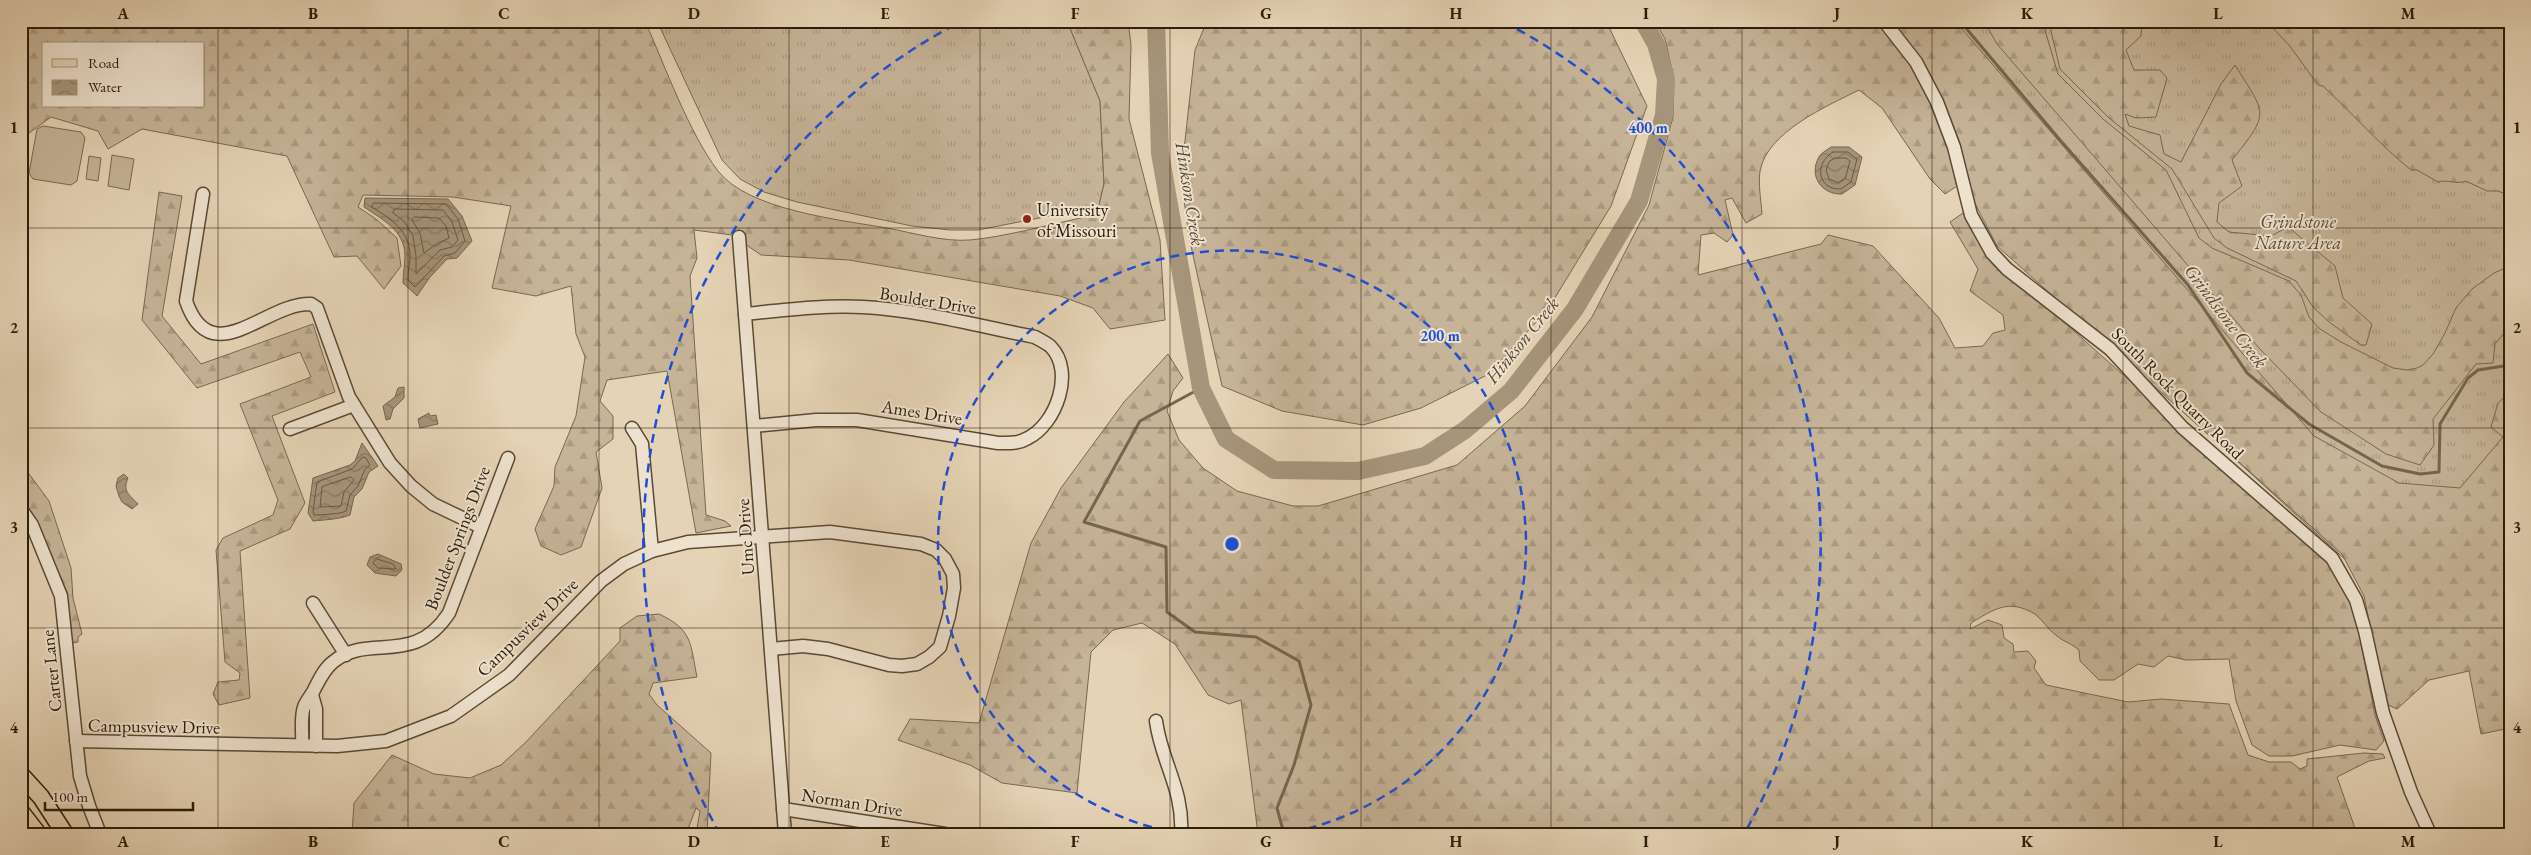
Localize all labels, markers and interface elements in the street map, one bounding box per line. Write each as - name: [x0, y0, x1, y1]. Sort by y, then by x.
- text: A: [116, 3, 129, 24]
- text: B: [308, 3, 318, 24]
- text: C: [498, 3, 510, 24]
- text: D: [688, 3, 700, 24]
- text: E: [880, 3, 890, 24]
- text: F: [1071, 3, 1080, 24]
- text: G: [1260, 3, 1272, 24]
- text: H: [1450, 3, 1463, 24]
- text: I: [1643, 3, 1649, 24]
- text: J: [1832, 3, 1840, 24]
- text: K: [2021, 3, 2034, 24]
- text: L: [2213, 3, 2223, 24]
- text: M: [2401, 3, 2416, 24]
- legend: [42, 42, 205, 108]
- text: Road: [88, 53, 120, 72]
- text: Water: [88, 77, 122, 96]
- text: 1: [10, 117, 18, 138]
- text: 1: [2513, 117, 2521, 138]
- text: 400 m: [1628, 118, 1668, 137]
- water label: Hinkson Creek: [1169, 139, 1211, 248]
- place label: University of Missouri: [1037, 198, 1117, 242]
- park label: Grindstone Nature Area: [2254, 210, 2341, 254]
- marker: University of Missouri: [1021, 213, 1033, 225]
- water label: Grindstone Creek: [2179, 259, 2274, 373]
- street label: Boulder Drive: [878, 281, 978, 319]
- water label: Hinkson Creek: [1479, 291, 1565, 389]
- text: 2: [10, 317, 19, 338]
- text: 2: [2513, 317, 2522, 338]
- street label: South Rock Quarry Road: [2107, 322, 2250, 465]
- text: 200 m: [1420, 326, 1460, 345]
- street label: Ames Drive: [879, 394, 964, 430]
- street label: Boulder Springs Drive: [419, 463, 495, 613]
- street label: Umc Drive: [731, 498, 759, 576]
- text: 3: [10, 517, 18, 538]
- text: 3: [2513, 517, 2521, 538]
- centre of rings: [1223, 535, 1241, 553]
- street label: Campusview Drive: [471, 573, 583, 681]
- street label: Carter Lane: [35, 629, 67, 713]
- street label: Campusview Drive: [88, 713, 220, 739]
- text: 4: [10, 717, 19, 738]
- text: 4: [2513, 717, 2522, 738]
- scale bar: [45, 780, 192, 812]
- street label: Norman Drive: [800, 783, 904, 821]
- text: 100 m: [52, 787, 89, 806]
- text: A: [116, 831, 129, 852]
- text: B: [308, 831, 318, 852]
- text: C: [498, 831, 510, 852]
- text: D: [688, 831, 700, 852]
- text: E: [880, 831, 890, 852]
- text: F: [1071, 831, 1080, 852]
- text: G: [1260, 831, 1272, 852]
- text: H: [1450, 831, 1463, 852]
- text: I: [1643, 831, 1649, 852]
- text: J: [1832, 831, 1840, 852]
- text: K: [2021, 831, 2034, 852]
- text: L: [2213, 831, 2223, 852]
- text: M: [2401, 831, 2416, 852]

